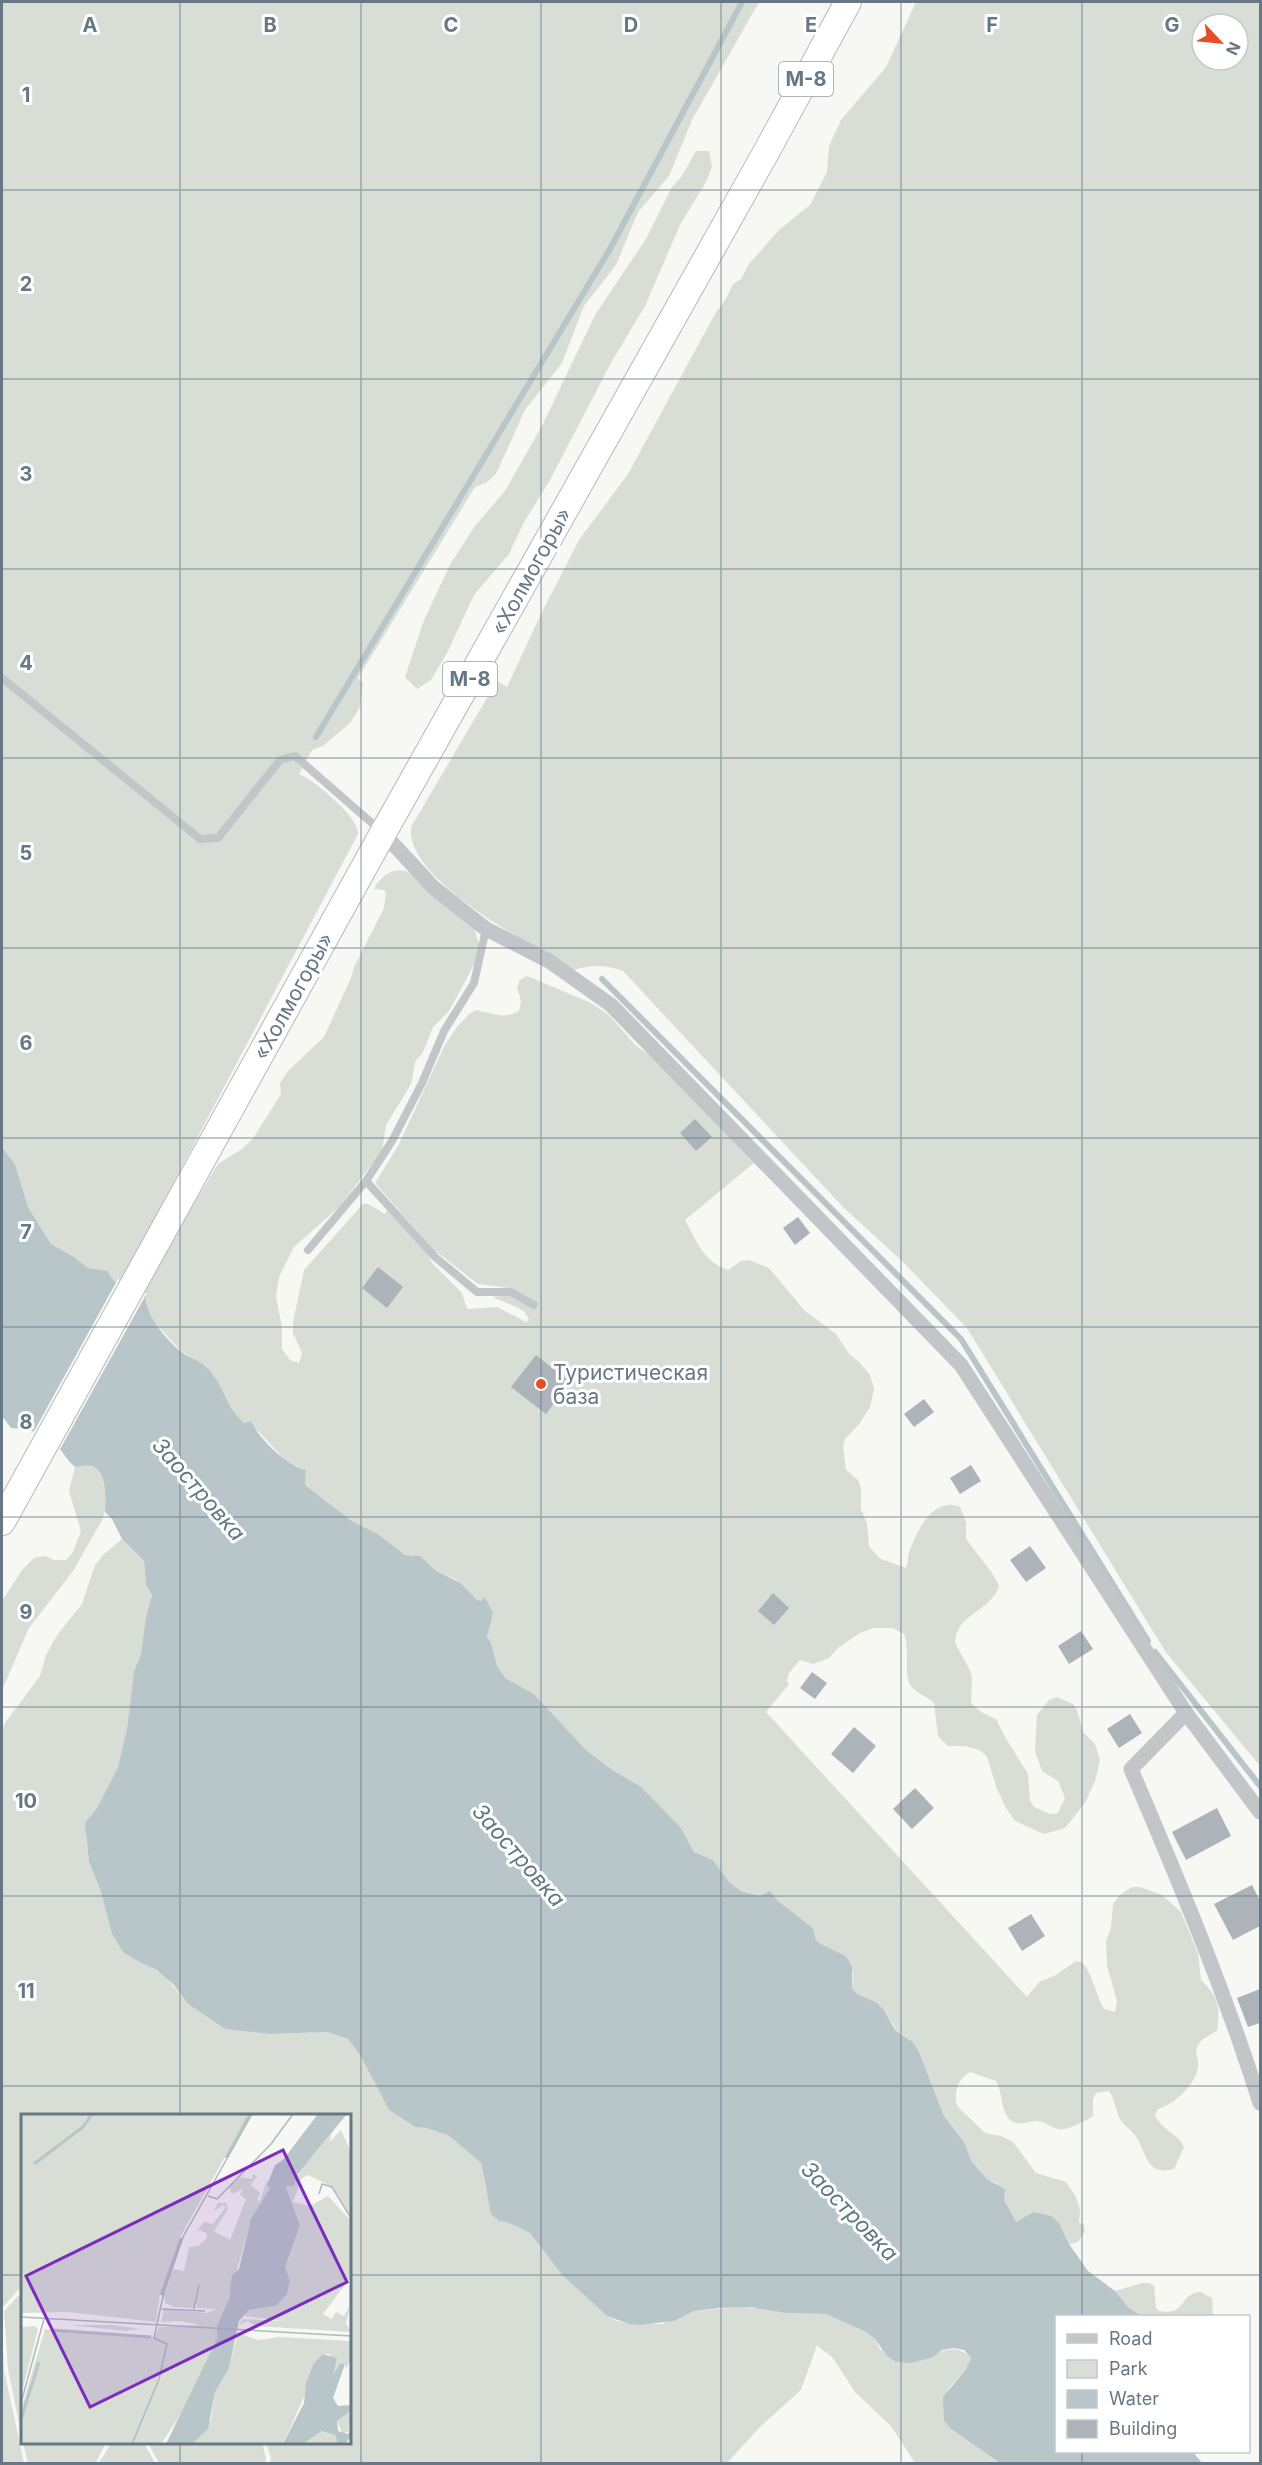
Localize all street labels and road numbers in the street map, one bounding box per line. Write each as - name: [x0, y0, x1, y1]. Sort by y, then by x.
- road number: М-8: [779, 62, 833, 96]
- street label: «Холмогоры»: [486, 503, 576, 639]
- road number: М-8: [443, 662, 497, 696]
- street label: «Холмогоры»: [248, 928, 338, 1064]

